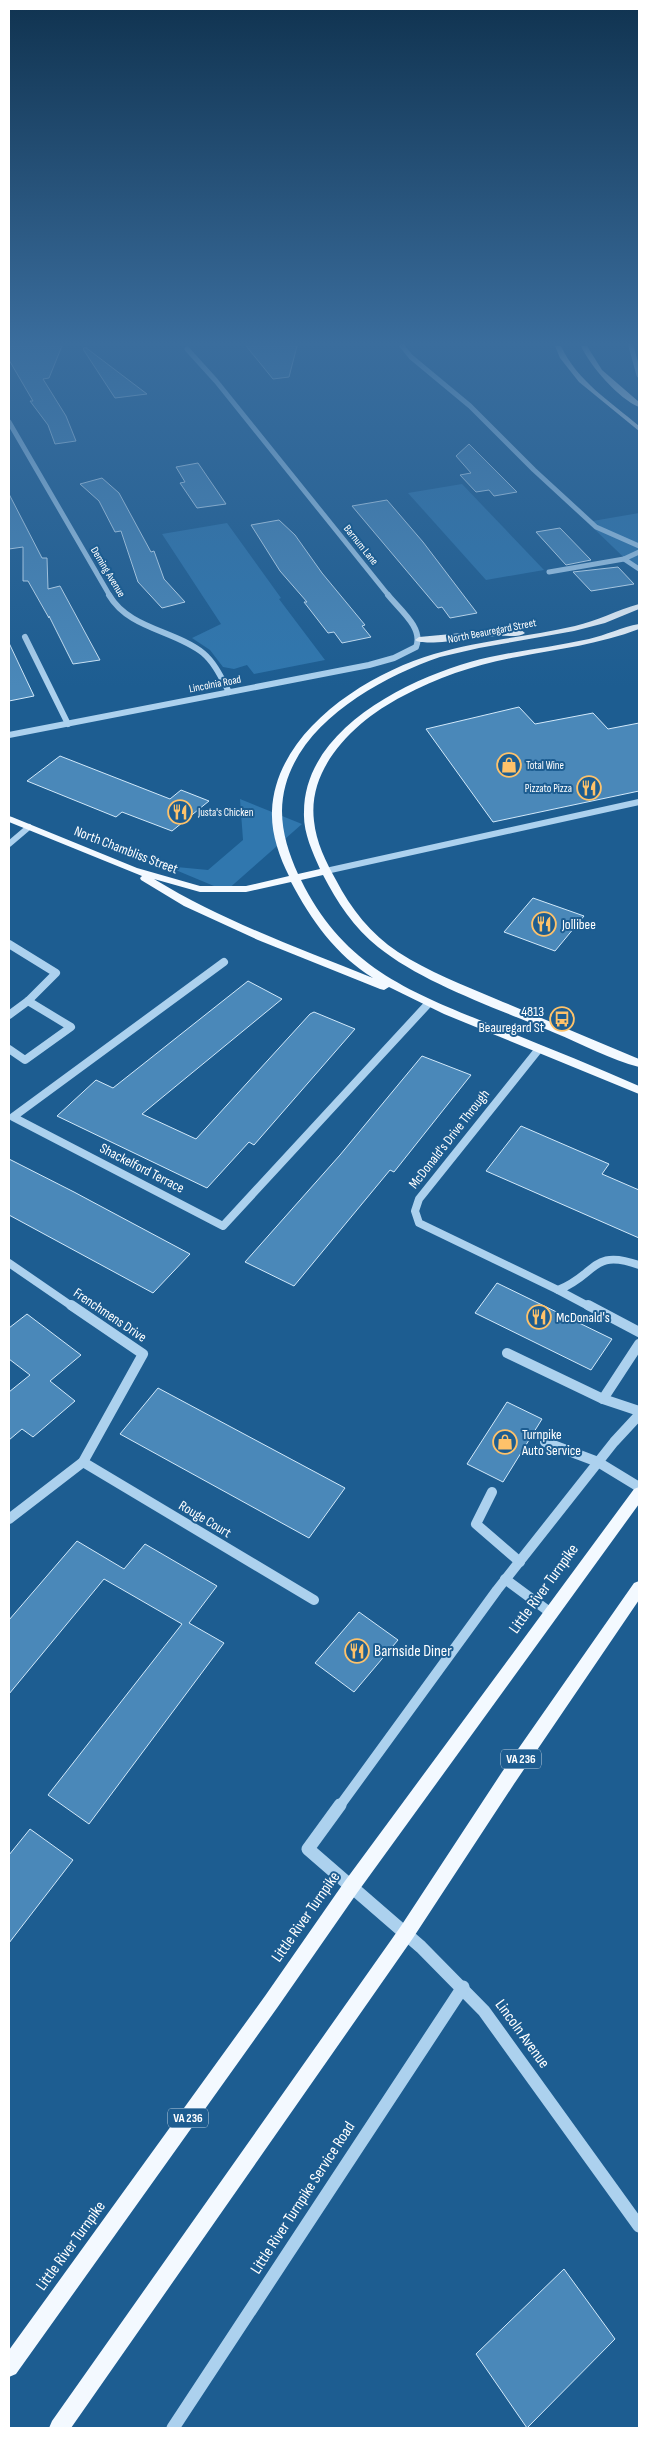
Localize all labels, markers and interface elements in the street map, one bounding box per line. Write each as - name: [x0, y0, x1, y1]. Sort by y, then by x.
- street label: Barnum Lane: [341, 522, 381, 568]
- street label: Deming Avenue: [88, 544, 128, 600]
- street label: North Beauregard Street: [447, 616, 538, 646]
- street label: Lincolnia Road: [188, 672, 243, 695]
- shop icon: Total Wine: [496, 752, 522, 778]
- place label: Total Wine: [526, 759, 564, 772]
- restaurant icon: Pizzato Pizza: [576, 775, 602, 801]
- place label: Pizzato Pizza: [525, 782, 572, 795]
- restaurant icon: Justa's Chicken: [167, 799, 193, 825]
- place label: Justa's Chicken: [197, 806, 254, 819]
- street label: North Chambliss Street: [72, 822, 180, 878]
- restaurant icon: Jollibee: [531, 911, 557, 937]
- place label: Jollibee: [561, 916, 596, 933]
- place label: 4813 Beauregard St: [479, 1003, 544, 1036]
- bus stop icon: 4813 Beauregard St: [549, 1006, 575, 1032]
- street label: McDonald's Drive Through: [405, 1086, 493, 1192]
- street label: Shackelford Terrace: [97, 1139, 187, 1197]
- street label: Frenchmens Drive: [70, 1284, 150, 1346]
- restaurant icon: McDonald's: [526, 1304, 552, 1330]
- place label: McDonald's: [556, 1309, 610, 1326]
- place label: Turnpike Auto Service: [521, 1426, 581, 1459]
- shop icon: Turnpike Auto Service: [492, 1429, 518, 1455]
- street label: Rouge Court: [176, 1497, 234, 1541]
- street label: Little River Turnpike: [505, 1541, 583, 1637]
- restaurant icon: Barnside Diner: [344, 1638, 370, 1664]
- place label: Barnside Diner: [374, 1642, 452, 1661]
- road number: VA 236: [501, 1750, 541, 1768]
- street label: Little River Turnpike: [268, 1868, 344, 1966]
- street label: Lincoln Avenue: [491, 1996, 553, 2072]
- road number: VA 236: [168, 2108, 208, 2128]
- street label: Little River Turnpike Service Road: [247, 2118, 359, 2278]
- street label: Little River Turnpike: [32, 2198, 110, 2294]

